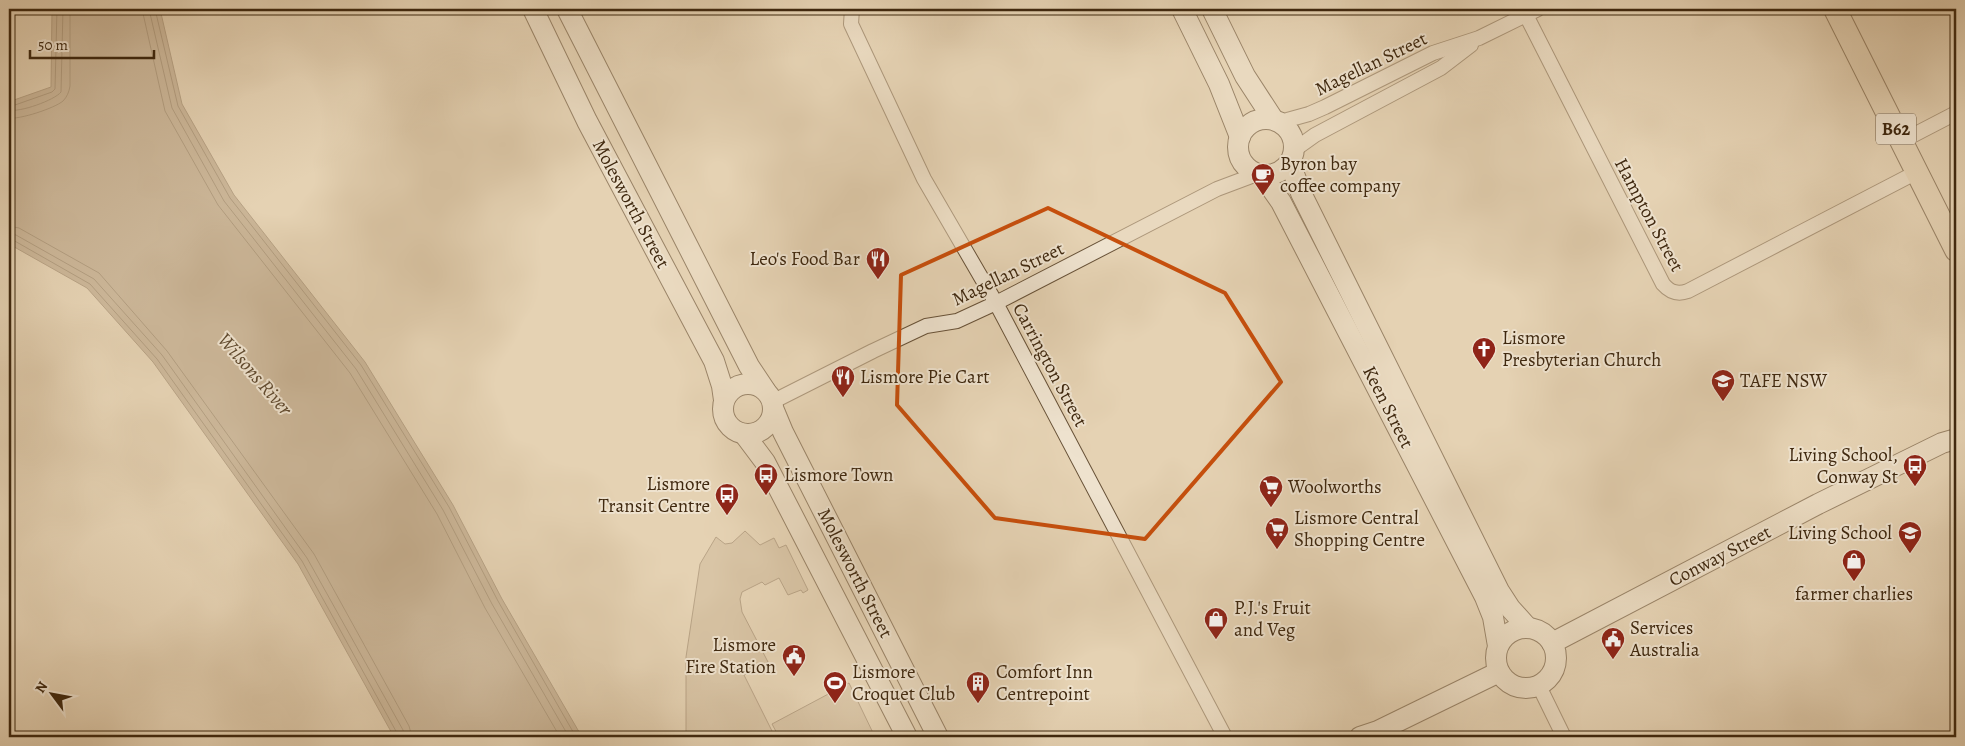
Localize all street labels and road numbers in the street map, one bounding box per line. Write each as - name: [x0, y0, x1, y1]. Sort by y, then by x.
- street label: Magellan Street: [1311, 26, 1431, 102]
- road number: B62: [1876, 114, 1916, 144]
- street label: Molesworth Street: [586, 135, 676, 273]
- street label: Hampton Street: [1608, 154, 1690, 276]
- street label: Magellan Street: [948, 236, 1068, 312]
- street label: Carrington Street: [1006, 298, 1094, 432]
- street label: Keen Street: [1356, 361, 1420, 453]
- street label: Molesworth Street: [811, 504, 899, 642]
- street label: Conway Street: [1664, 519, 1776, 593]

